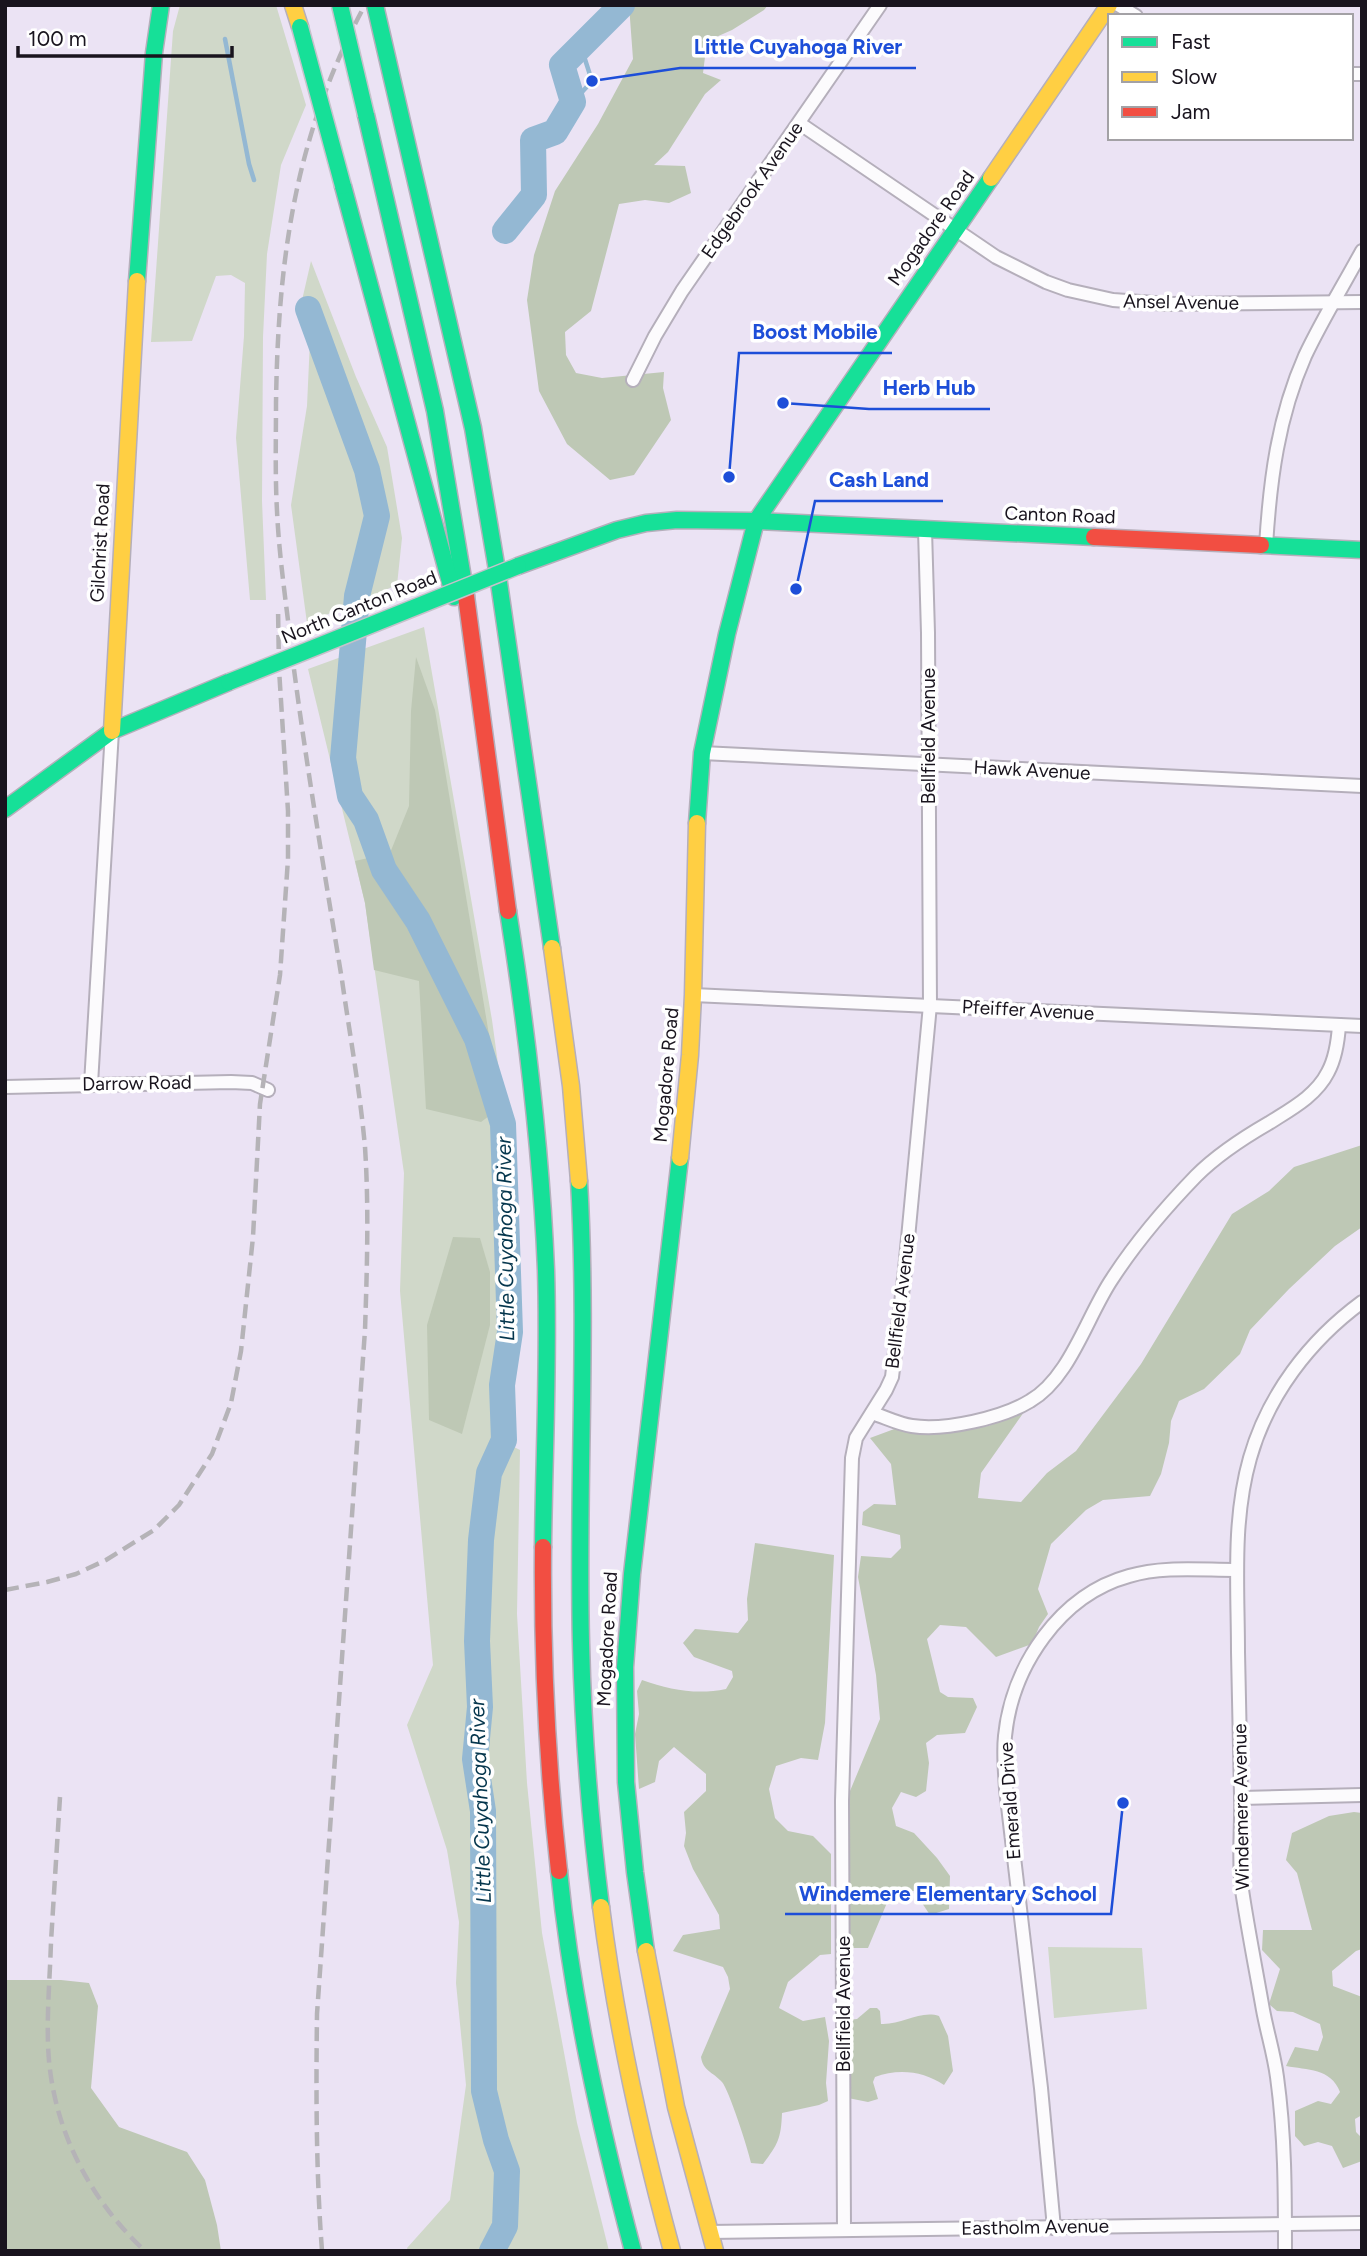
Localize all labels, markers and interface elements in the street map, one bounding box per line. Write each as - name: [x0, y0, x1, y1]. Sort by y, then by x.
- scale bar: [18, 14, 231, 58]
- legend: [1108, 14, 1353, 140]
- text: 100 m: [28, 26, 87, 51]
- callout: Little Cuyahoga River: [680, 26, 916, 68]
- text: Fast: [1171, 29, 1211, 54]
- text: Little Cuyahoga River: [694, 34, 902, 59]
- text: Slow: [1171, 64, 1217, 89]
- text: Jam: [1171, 99, 1210, 124]
- street label: Edgebrook Avenue: [696, 117, 808, 263]
- street label: Mogadore Road: [883, 166, 979, 290]
- street label: Ansel Avenue: [1123, 289, 1239, 315]
- callout: Boost Mobile: [739, 311, 892, 353]
- text: Boost Mobile: [752, 319, 878, 344]
- callout: Herb Hub: [869, 367, 990, 409]
- text: Herb Hub: [882, 375, 976, 400]
- callout: Cash Land: [815, 459, 943, 501]
- text: Cash Land: [829, 467, 929, 492]
- street label: Gilchrist Road: [85, 483, 115, 603]
- street label: Canton Road: [1004, 502, 1116, 528]
- street label: North Canton Road: [278, 565, 440, 649]
- street label: Bellfield Avenue: [917, 668, 940, 804]
- street label: Hawk Avenue: [973, 755, 1091, 785]
- street label: Pfeiffer Avenue: [961, 995, 1095, 1025]
- street label: Mogadore Road: [649, 1007, 683, 1143]
- street label: Darrow Road: [82, 1071, 192, 1095]
- water label: Little Cuyahoga River: [491, 1136, 519, 1341]
- street label: Bellfield Avenue: [880, 1232, 920, 1370]
- street label: Mogadore Road: [592, 1571, 622, 1707]
- water label: Little Cuyahoga River: [464, 1698, 496, 1904]
- street label: Windemere Avenue: [1228, 1723, 1254, 1891]
- street label: Emerald Drive: [994, 1741, 1026, 1861]
- callout: Windemere Elementary School: [785, 1872, 1111, 1914]
- text: Windemere Elementary School: [799, 1881, 1097, 1906]
- street label: Bellfield Avenue: [832, 1936, 855, 2072]
- street label: Eastholm Avenue: [961, 2214, 1109, 2240]

